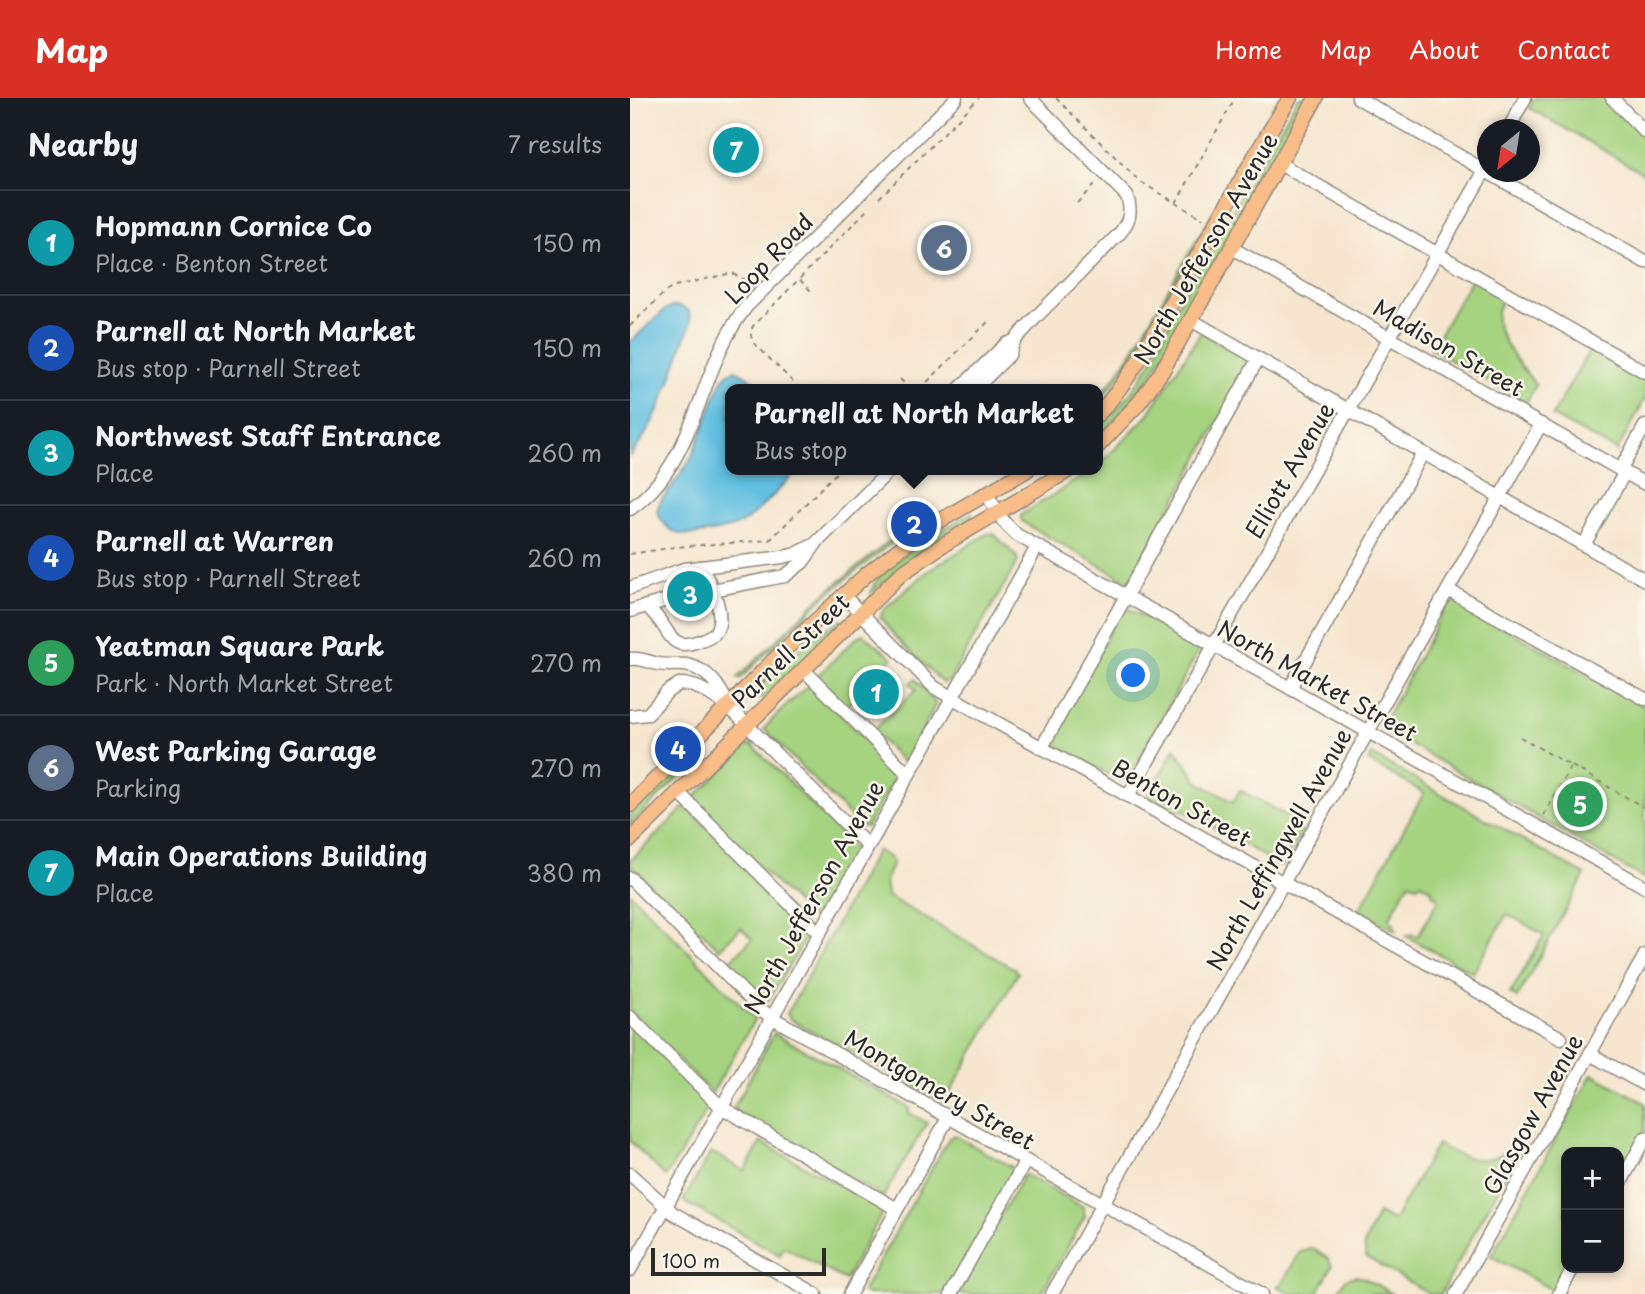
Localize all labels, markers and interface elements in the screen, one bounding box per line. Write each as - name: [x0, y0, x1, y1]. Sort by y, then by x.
- text: Map: [35, 24, 108, 74]
- text: Home: [1215, 31, 1282, 67]
- text: Map: [1320, 31, 1371, 67]
- text: About: [1409, 31, 1479, 67]
- text: Contact: [1517, 31, 1610, 67]
- north arrow: [1477, 119, 1540, 182]
- text: Nearby: [28, 121, 138, 166]
- pin: 7: [713, 124, 759, 176]
- text: 7 results: [508, 126, 602, 161]
- street label: North Jefferson Avenue: [1124, 126, 1286, 370]
- street label: Loop Road: [716, 205, 820, 311]
- text: Hopmann Cornice Co: [95, 206, 372, 245]
- pin: 6: [921, 222, 967, 274]
- text: 1: [46, 225, 57, 260]
- text: 150 m: [533, 225, 602, 260]
- text: Place · Benton Street: [95, 245, 328, 280]
- street label: Madison Street: [1367, 289, 1531, 405]
- text: Parnell at North Market: [95, 311, 416, 350]
- text: 2: [43, 330, 59, 365]
- text: 150 m: [533, 330, 602, 365]
- text: Bus stop · Parnell Street: [95, 350, 361, 385]
- popup: [725, 384, 1103, 475]
- text: Parnell at North Market: [754, 393, 1074, 432]
- street label: Elliott Avenue: [1236, 395, 1342, 545]
- text: Northwest Staff Entrance: [95, 416, 441, 455]
- text: Bus stop: [754, 432, 847, 467]
- text: 3: [43, 435, 59, 470]
- text: 260 m: [527, 435, 602, 470]
- text: Place: [95, 455, 154, 490]
- pin: 2: [891, 498, 937, 550]
- text: Parnell at Warren: [95, 521, 334, 560]
- text: 4: [43, 540, 59, 575]
- text: 260 m: [527, 540, 602, 575]
- text: Bus stop · Parnell Street: [95, 560, 361, 595]
- pin: 3: [667, 568, 713, 620]
- street label: Parnell Street: [723, 585, 857, 715]
- street label: North Market Street: [1212, 610, 1424, 750]
- text: Yeatman Square Park: [95, 626, 384, 665]
- text: 5: [44, 645, 58, 680]
- text: 270 m: [530, 645, 602, 680]
- your location: [1116, 658, 1150, 692]
- text: Park · North Market Street: [95, 665, 393, 700]
- pin: 1: [853, 666, 899, 718]
- street label: North Leffingwell Avenue: [1197, 721, 1359, 977]
- pin: 4: [655, 723, 701, 775]
- text: West Parking Garage: [95, 731, 377, 770]
- street label: Benton Street: [1106, 749, 1258, 855]
- text: 6: [43, 750, 59, 785]
- text: 270 m: [530, 750, 602, 785]
- text: Parking: [95, 770, 181, 805]
- street label: North Jefferson Avenue: [734, 774, 892, 1020]
- pin: 5: [1557, 778, 1603, 830]
- text: Main Operations Building: [95, 836, 427, 875]
- text: 7: [44, 855, 58, 890]
- text: 380 m: [527, 855, 602, 890]
- text: Place: [95, 875, 154, 910]
- street label: Montgomery Street: [838, 1020, 1042, 1158]
- street label: Glasgow Avenue: [1473, 1027, 1591, 1201]
- map controls: [1561, 1147, 1624, 1273]
- button: +: [1561, 1147, 1624, 1210]
- button: −: [1561, 1210, 1624, 1273]
- scale bar: [651, 1245, 826, 1277]
- text: 100 m: [662, 1246, 720, 1274]

